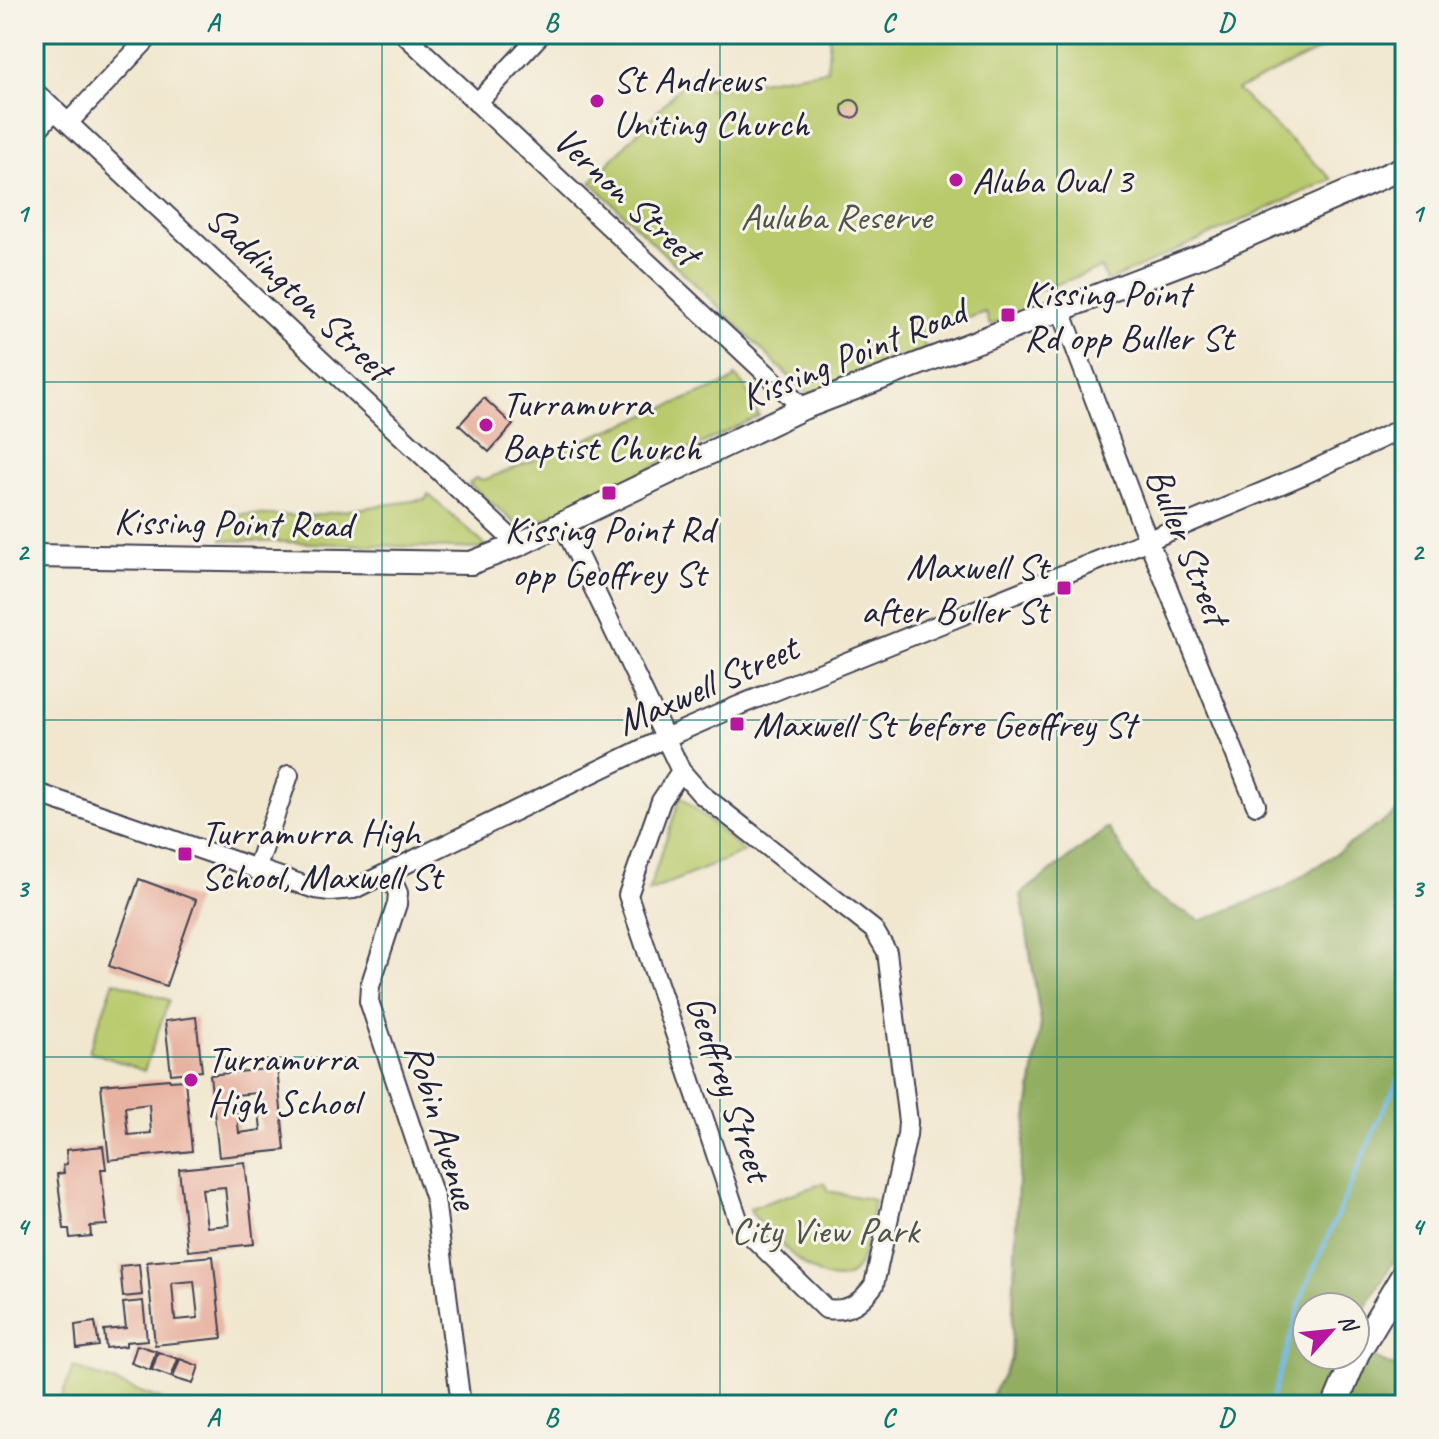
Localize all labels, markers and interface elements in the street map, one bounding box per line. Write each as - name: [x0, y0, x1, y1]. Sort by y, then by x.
- text: A: [206, 6, 221, 39]
- text: B: [544, 6, 560, 39]
- text: C: [882, 6, 898, 39]
- text: D: [1218, 6, 1236, 39]
- place label: St Andrews Uniting Church: [613, 56, 810, 147]
- marker: St Andrews Uniting Church: [588, 92, 606, 110]
- street label: Vernon Street: [544, 116, 714, 279]
- place label: Aluba Oval 3: [972, 157, 1135, 204]
- marker: Aluba Oval 3: [947, 171, 965, 189]
- park label: Auluba Reserve: [740, 193, 934, 240]
- street label: Saddington Street: [196, 195, 406, 395]
- text: 1: [16, 197, 31, 230]
- text: 1: [1411, 197, 1426, 230]
- place label: Kissing Point Rd opp Buller St: [1024, 270, 1237, 361]
- street label: Kissing Point Road: [734, 285, 978, 420]
- marker: Kissing Point Rd opp Buller St: [999, 306, 1017, 324]
- place label: Turramurra Baptist Church: [502, 380, 703, 471]
- marker: Turramurra Baptist Church: [477, 416, 495, 434]
- street label: Buller Street: [1135, 461, 1243, 636]
- marker: Kissing Point Rd opp Geoffrey St: [600, 484, 618, 502]
- street label: Kissing Point Road: [114, 497, 358, 549]
- place label: Kissing Point Rd opp Geoffrey St: [505, 506, 720, 597]
- text: 2: [16, 535, 30, 568]
- text: 2: [1411, 535, 1425, 568]
- place label: Maxwell St after Buller St: [861, 543, 1051, 634]
- marker: Maxwell St after Buller St: [1055, 579, 1073, 597]
- street label: Maxwell Street: [609, 623, 808, 746]
- place label: Maxwell St before Geoffrey St: [753, 701, 1141, 748]
- marker: Maxwell St before Geoffrey St: [728, 715, 746, 733]
- place label: Turramurra High School, Maxwell St: [201, 809, 445, 900]
- marker: Turramurra High School, Maxwell St: [176, 845, 194, 863]
- text: 3: [16, 872, 30, 905]
- text: 3: [1411, 872, 1425, 905]
- street label: Geoffrey Street: [675, 989, 784, 1190]
- place label: Turramurra High School: [207, 1035, 366, 1126]
- street label: Robin Avenue: [395, 1038, 490, 1217]
- marker: Turramurra High School: [182, 1071, 200, 1089]
- park label: City View Park: [731, 1207, 921, 1254]
- text: 4: [16, 1210, 31, 1243]
- text: 4: [1411, 1210, 1426, 1243]
- north arrow: [1291, 1291, 1371, 1371]
- text: N: [1332, 1310, 1365, 1338]
- text: A: [206, 1401, 221, 1434]
- text: B: [544, 1401, 560, 1434]
- text: C: [882, 1401, 898, 1434]
- text: D: [1218, 1401, 1236, 1434]

